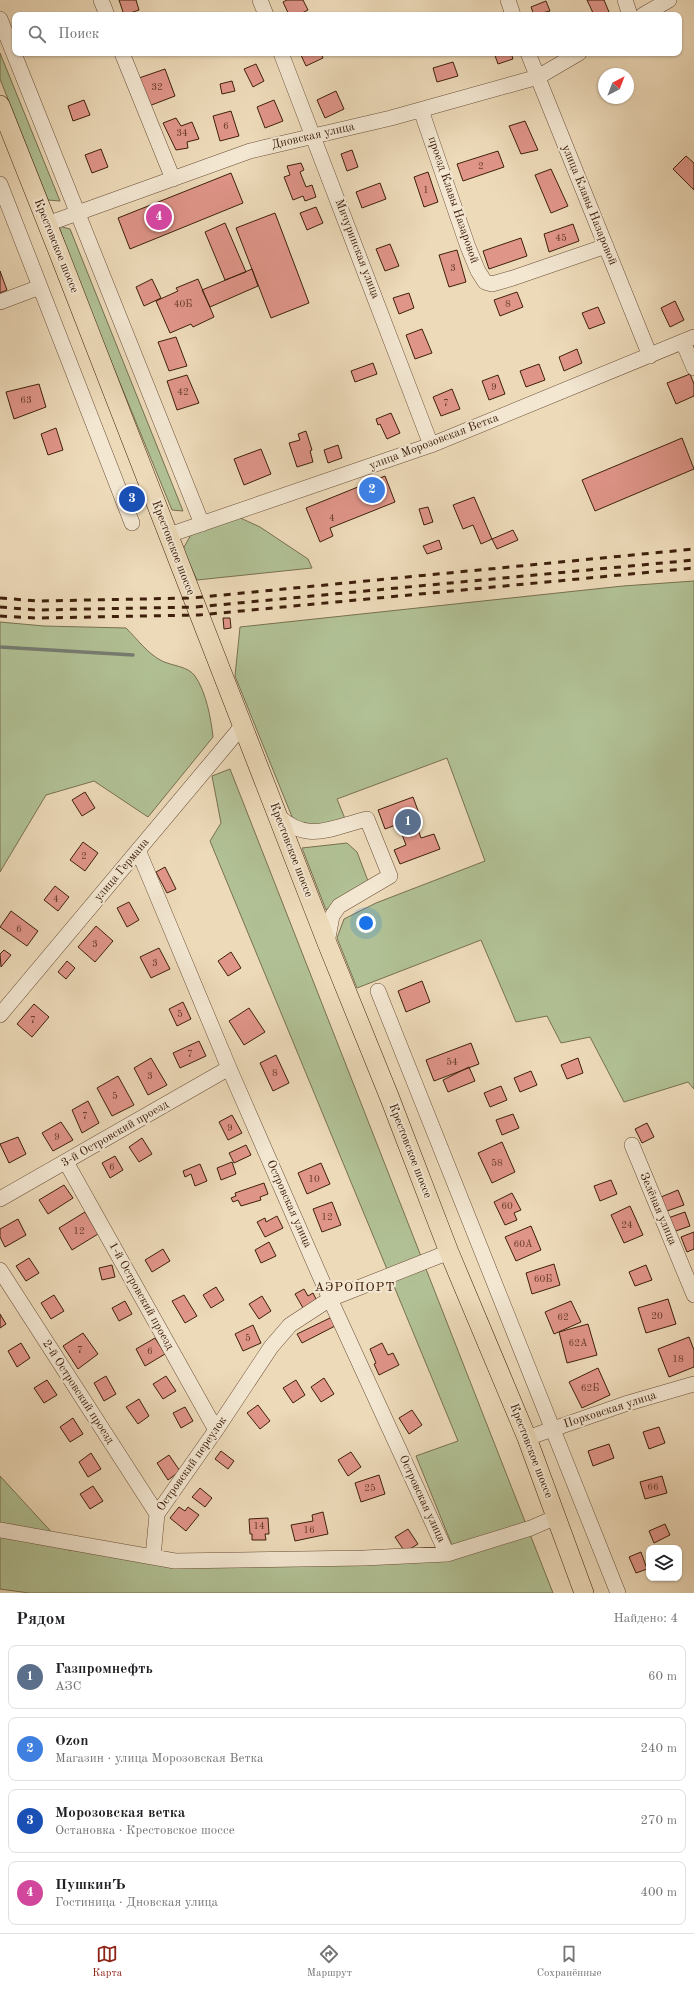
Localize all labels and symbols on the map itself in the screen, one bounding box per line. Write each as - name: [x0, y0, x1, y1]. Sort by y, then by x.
- north arrow: [598, 68, 634, 104]
- house number: 32: [151, 82, 163, 92]
- house number: 6: [223, 121, 229, 131]
- street label: Дновская улица: [270, 121, 356, 151]
- house number: 34: [176, 128, 188, 138]
- street label: проезд Клавы Назаровой: [426, 135, 480, 265]
- street label: улица Клавы Назаровой: [559, 143, 619, 267]
- house number: 2: [478, 161, 484, 171]
- house number: 1: [423, 185, 429, 195]
- street label: Крестовское шоссе: [32, 197, 81, 295]
- street label: Мичуринская улица: [332, 198, 382, 301]
- pin: 4: [146, 202, 172, 232]
- house number: 45: [555, 233, 567, 243]
- house number: 3: [450, 263, 456, 273]
- house number: 40Б: [174, 299, 192, 309]
- house number: 8: [505, 299, 511, 309]
- house number: 9: [491, 382, 497, 392]
- house number: 42: [177, 387, 189, 397]
- house number: 63: [20, 395, 32, 405]
- house number: 7: [443, 398, 449, 408]
- street label: улица Морозовская Ветка: [368, 412, 500, 472]
- pin: 2: [359, 475, 385, 505]
- pin: 3: [119, 484, 145, 514]
- street label: Крестовское шоссе: [149, 499, 197, 597]
- house number: 4: [329, 513, 335, 523]
- street label: Крестовское шоссе: [267, 801, 315, 899]
- pin: 1: [395, 807, 421, 837]
- street label: улица Германа: [92, 836, 152, 904]
- house number: 2: [81, 851, 87, 861]
- house number: 4: [53, 894, 59, 904]
- your location: [356, 913, 376, 933]
- house number: 6: [16, 924, 22, 934]
- house number: 3: [92, 939, 98, 949]
- house number: 3: [152, 958, 158, 968]
- house number: 5: [177, 1009, 183, 1019]
- house number: 7: [30, 1015, 36, 1025]
- house number: 7: [187, 1049, 193, 1059]
- house number: 54: [446, 1057, 458, 1067]
- house number: 8: [272, 1068, 278, 1078]
- house number: 3: [147, 1071, 153, 1081]
- house number: 5: [112, 1091, 118, 1101]
- street label: 3-й Островский проезд: [59, 1098, 171, 1170]
- street label: Крестовское шоссе: [386, 1102, 434, 1200]
- house number: 7: [82, 1111, 88, 1121]
- house number: 9: [227, 1123, 233, 1133]
- house number: 9: [54, 1132, 60, 1142]
- street label: Островская улица: [264, 1158, 314, 1250]
- house number: 58: [491, 1158, 503, 1168]
- house number: 6: [109, 1162, 115, 1172]
- street label: Зелёная улица: [637, 1171, 679, 1247]
- house number: 10: [308, 1174, 320, 1184]
- house number: 60: [501, 1201, 513, 1211]
- house number: 12: [321, 1212, 333, 1222]
- house number: 24: [621, 1220, 633, 1230]
- house number: 12: [73, 1226, 85, 1236]
- house number: 60А: [513, 1239, 533, 1249]
- street label: 1-й Островский проезд: [106, 1240, 176, 1352]
- house number: 60Б: [534, 1274, 552, 1284]
- district label: АЭРОПОРТ: [314, 1281, 396, 1294]
- house number: 20: [651, 1311, 663, 1321]
- house number: 62: [557, 1312, 569, 1322]
- house number: 5: [245, 1333, 251, 1343]
- street label: 2-й Островский проезд: [40, 1338, 116, 1446]
- house number: 62А: [568, 1338, 588, 1348]
- house number: 7: [77, 1345, 83, 1355]
- house number: 6: [147, 1346, 153, 1356]
- house number: 18: [672, 1354, 684, 1364]
- house number: 62Б: [581, 1383, 599, 1393]
- street label: Порховская улица: [562, 1389, 658, 1431]
- street label: Крестовское шоссе: [507, 1402, 555, 1500]
- street label: Островский переулок: [155, 1415, 229, 1513]
- street label: Островская улица: [397, 1454, 447, 1545]
- house number: 66: [647, 1482, 659, 1492]
- house number: 25: [364, 1483, 376, 1493]
- house number: 14: [253, 1521, 265, 1531]
- house number: 16: [303, 1525, 315, 1535]

